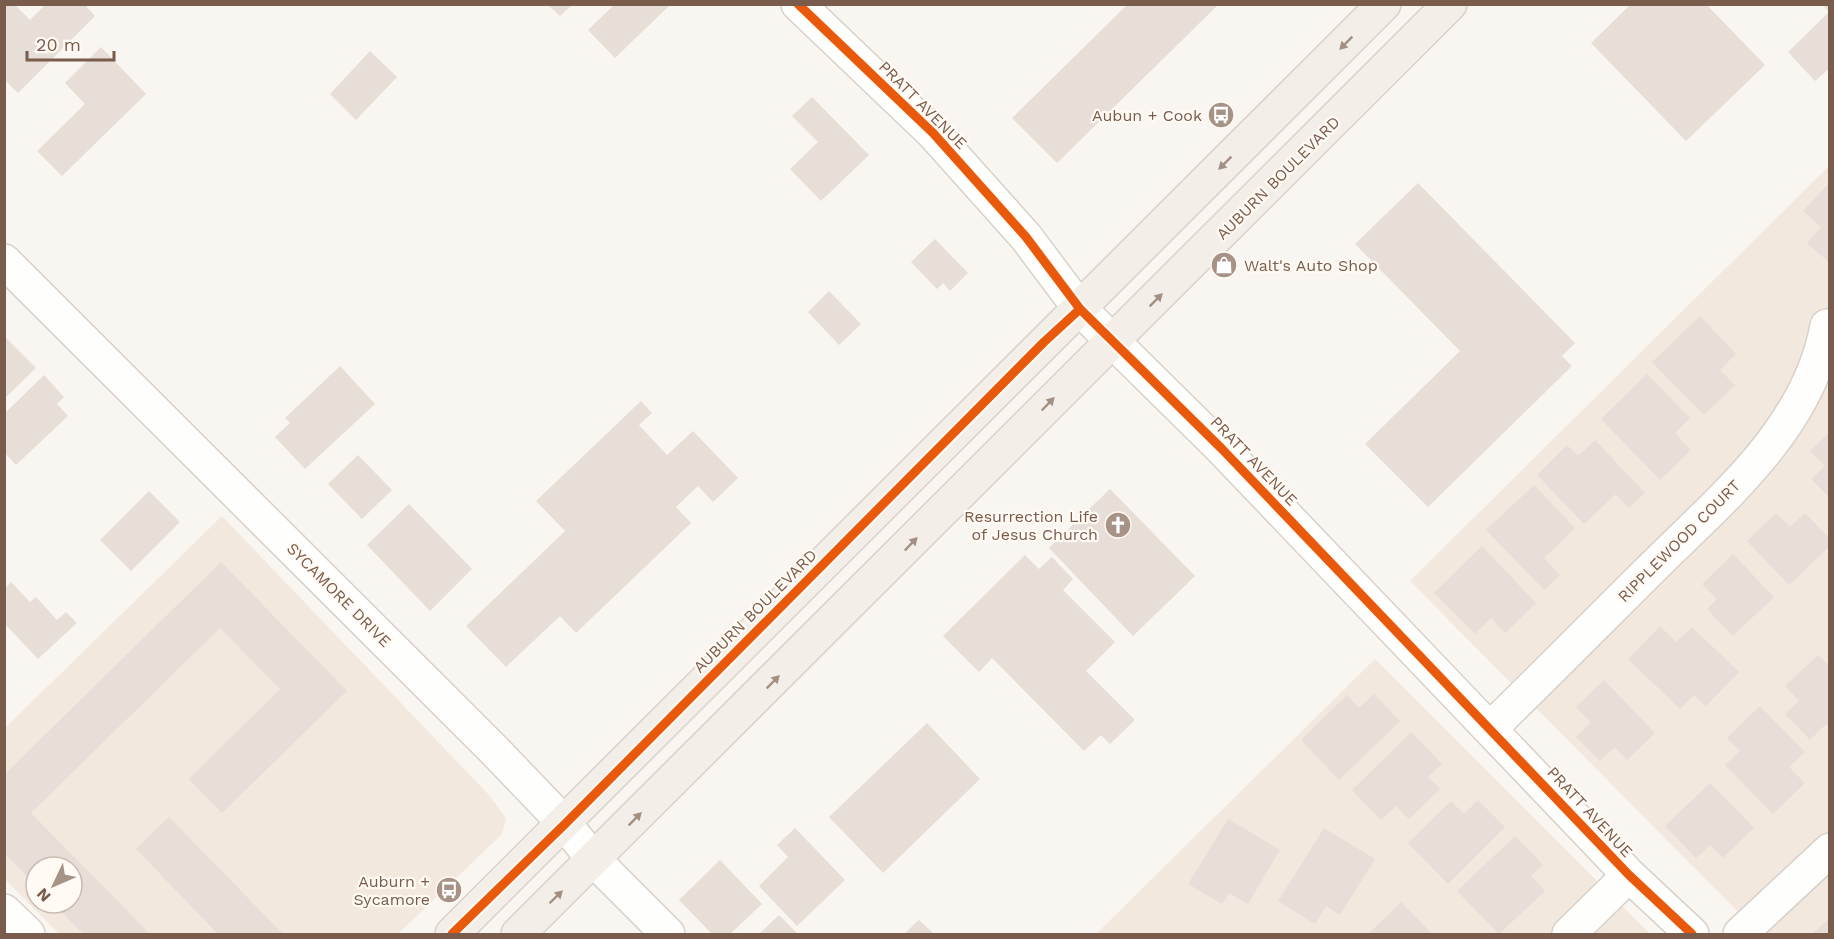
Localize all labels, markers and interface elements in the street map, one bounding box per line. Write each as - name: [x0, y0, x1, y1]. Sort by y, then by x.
- scale bar: [27, 24, 114, 62]
- text: 20 m: [36, 34, 81, 55]
- one-way arrow: [1340, 35, 1354, 49]
- street label: PRATT AVENUE: [875, 57, 971, 153]
- bus stop icon: Aubun + Cook: [1206, 100, 1236, 130]
- place label: Aubun + Cook: [1092, 106, 1202, 125]
- street label: AUBURN BOULEVARD: [1212, 112, 1344, 244]
- one-way arrow: [1218, 156, 1232, 170]
- shop icon: Walt's Auto Shop: [1209, 250, 1239, 280]
- place label: Walt's Auto Shop: [1244, 256, 1378, 275]
- one-way arrow: [1148, 293, 1162, 307]
- one-way arrow: [1040, 398, 1054, 412]
- street label: PRATT AVENUE: [1207, 412, 1301, 510]
- street label: RIPPLEWOOD COURT: [1614, 476, 1744, 606]
- place label: Resurrection Life of Jesus Church: [964, 507, 1098, 544]
- church icon: Resurrection Life of Jesus Church: [1103, 510, 1133, 540]
- one-way arrow: [904, 536, 918, 551]
- street label: SYCAMORE DRIVE: [283, 539, 395, 651]
- street label: AUBURN BOULEVARD: [689, 545, 821, 677]
- one-way arrow: [766, 675, 780, 689]
- street label: PRATT AVENUE: [1543, 763, 1637, 861]
- one-way arrow: [628, 812, 642, 827]
- north arrow: [24, 855, 84, 915]
- place label: Auburn + Sycamore: [354, 872, 430, 909]
- bus stop icon: Auburn + Sycamore: [434, 875, 464, 905]
- text: N: [33, 884, 55, 906]
- one-way arrow: [548, 891, 562, 905]

